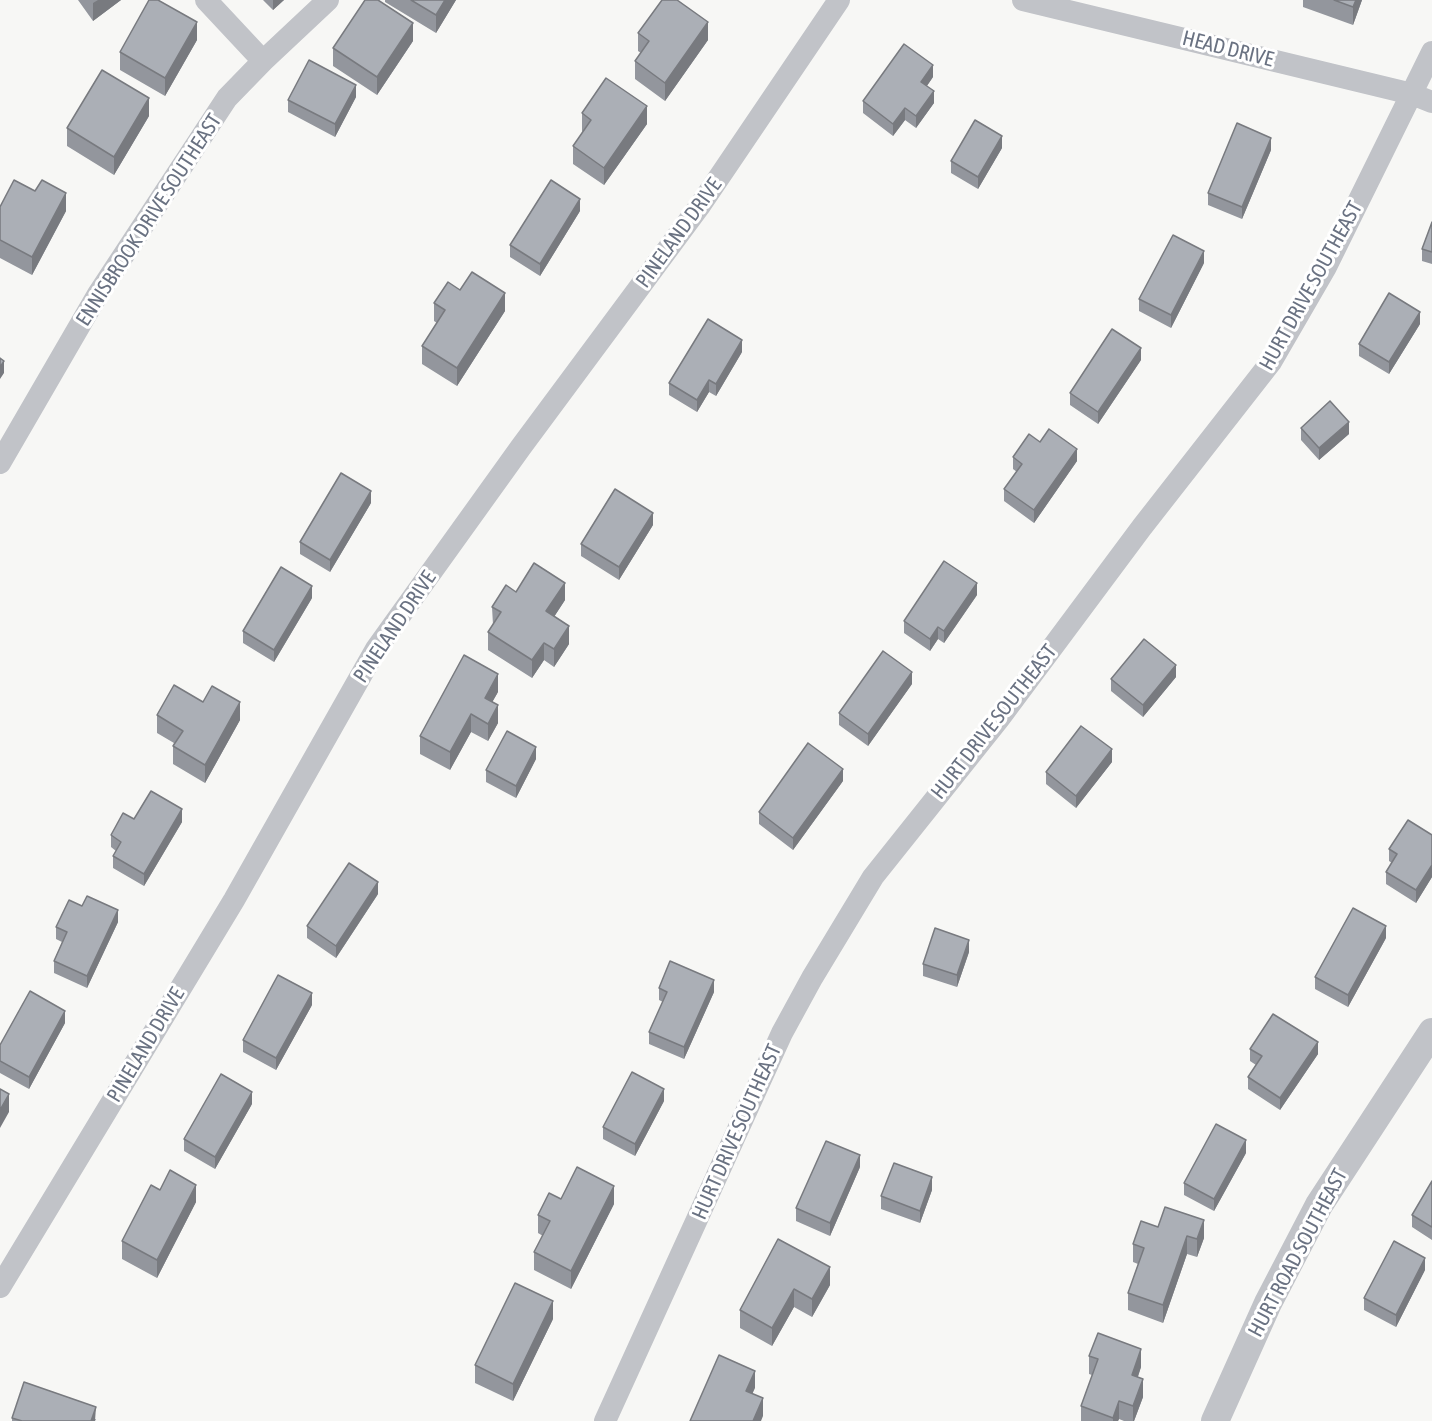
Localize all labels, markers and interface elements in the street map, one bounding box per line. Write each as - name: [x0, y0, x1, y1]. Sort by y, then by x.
- street label: HEAD DRIVE: [1180, 26, 1276, 72]
- street label: ENNISBROOK DRIVE SOUTHEAST: [71, 109, 227, 331]
- street label: PINELAND DRIVE: [631, 173, 727, 293]
- street label: HURT DRIVE SOUTHEAST: [1254, 197, 1368, 375]
- street label: PINELAND DRIVE: [348, 566, 442, 688]
- street label: HURT DRIVE SOUTHEAST: [926, 640, 1062, 804]
- street label: PINELAND DRIVE: [102, 983, 190, 1107]
- street label: HURT DRIVE SOUTHEAST: [687, 1041, 787, 1223]
- street label: HURT ROAD SOUTHEAST: [1243, 1165, 1353, 1341]

